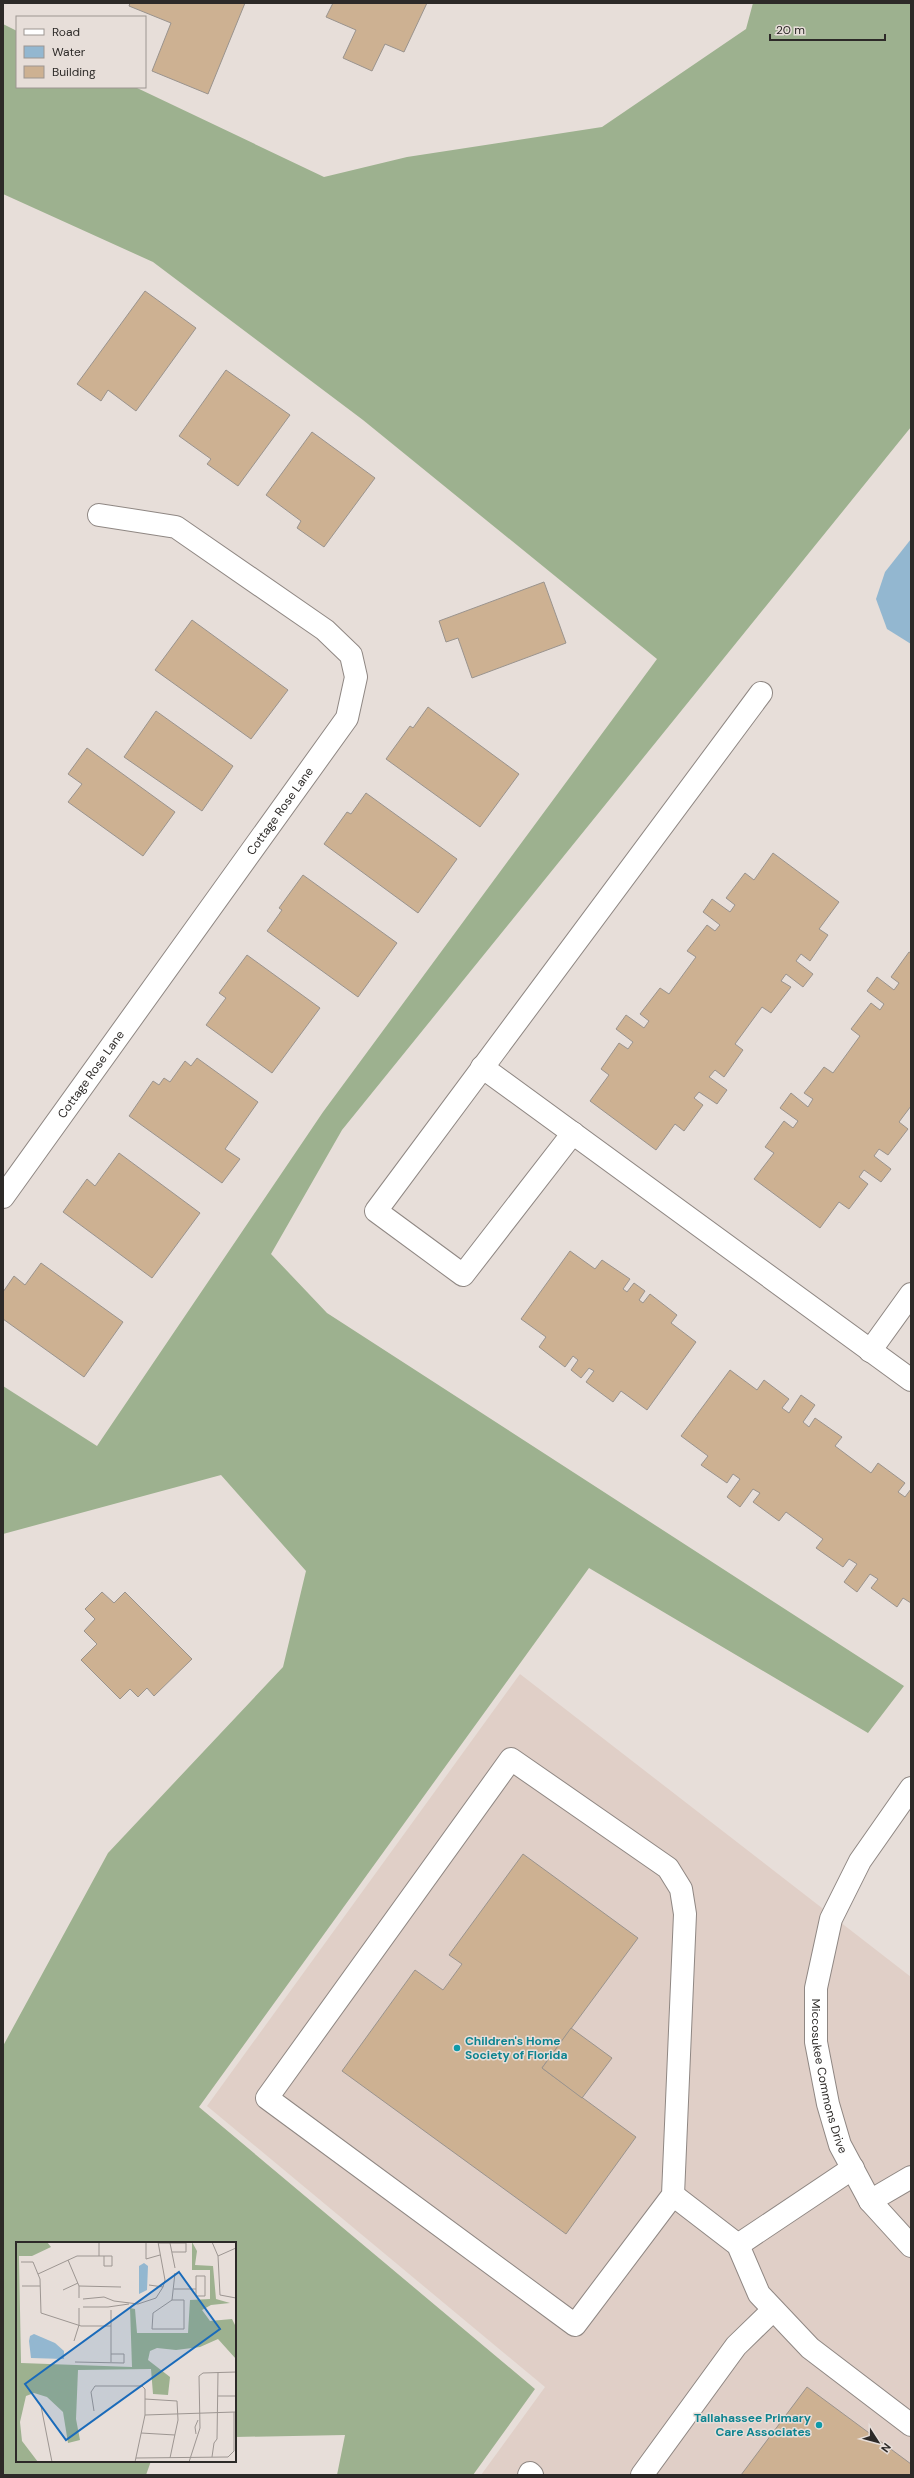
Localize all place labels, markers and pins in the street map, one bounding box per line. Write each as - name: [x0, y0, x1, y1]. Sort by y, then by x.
- place label: Children's Home Society of Florida: [465, 2033, 567, 2063]
- marker: Children's Home Society of Florida: [452, 2043, 462, 2053]
- place label: Tallahassee Primary Care Associates: [694, 2410, 812, 2440]
- marker: Tallahassee Primary Care Associates: [814, 2420, 824, 2430]

